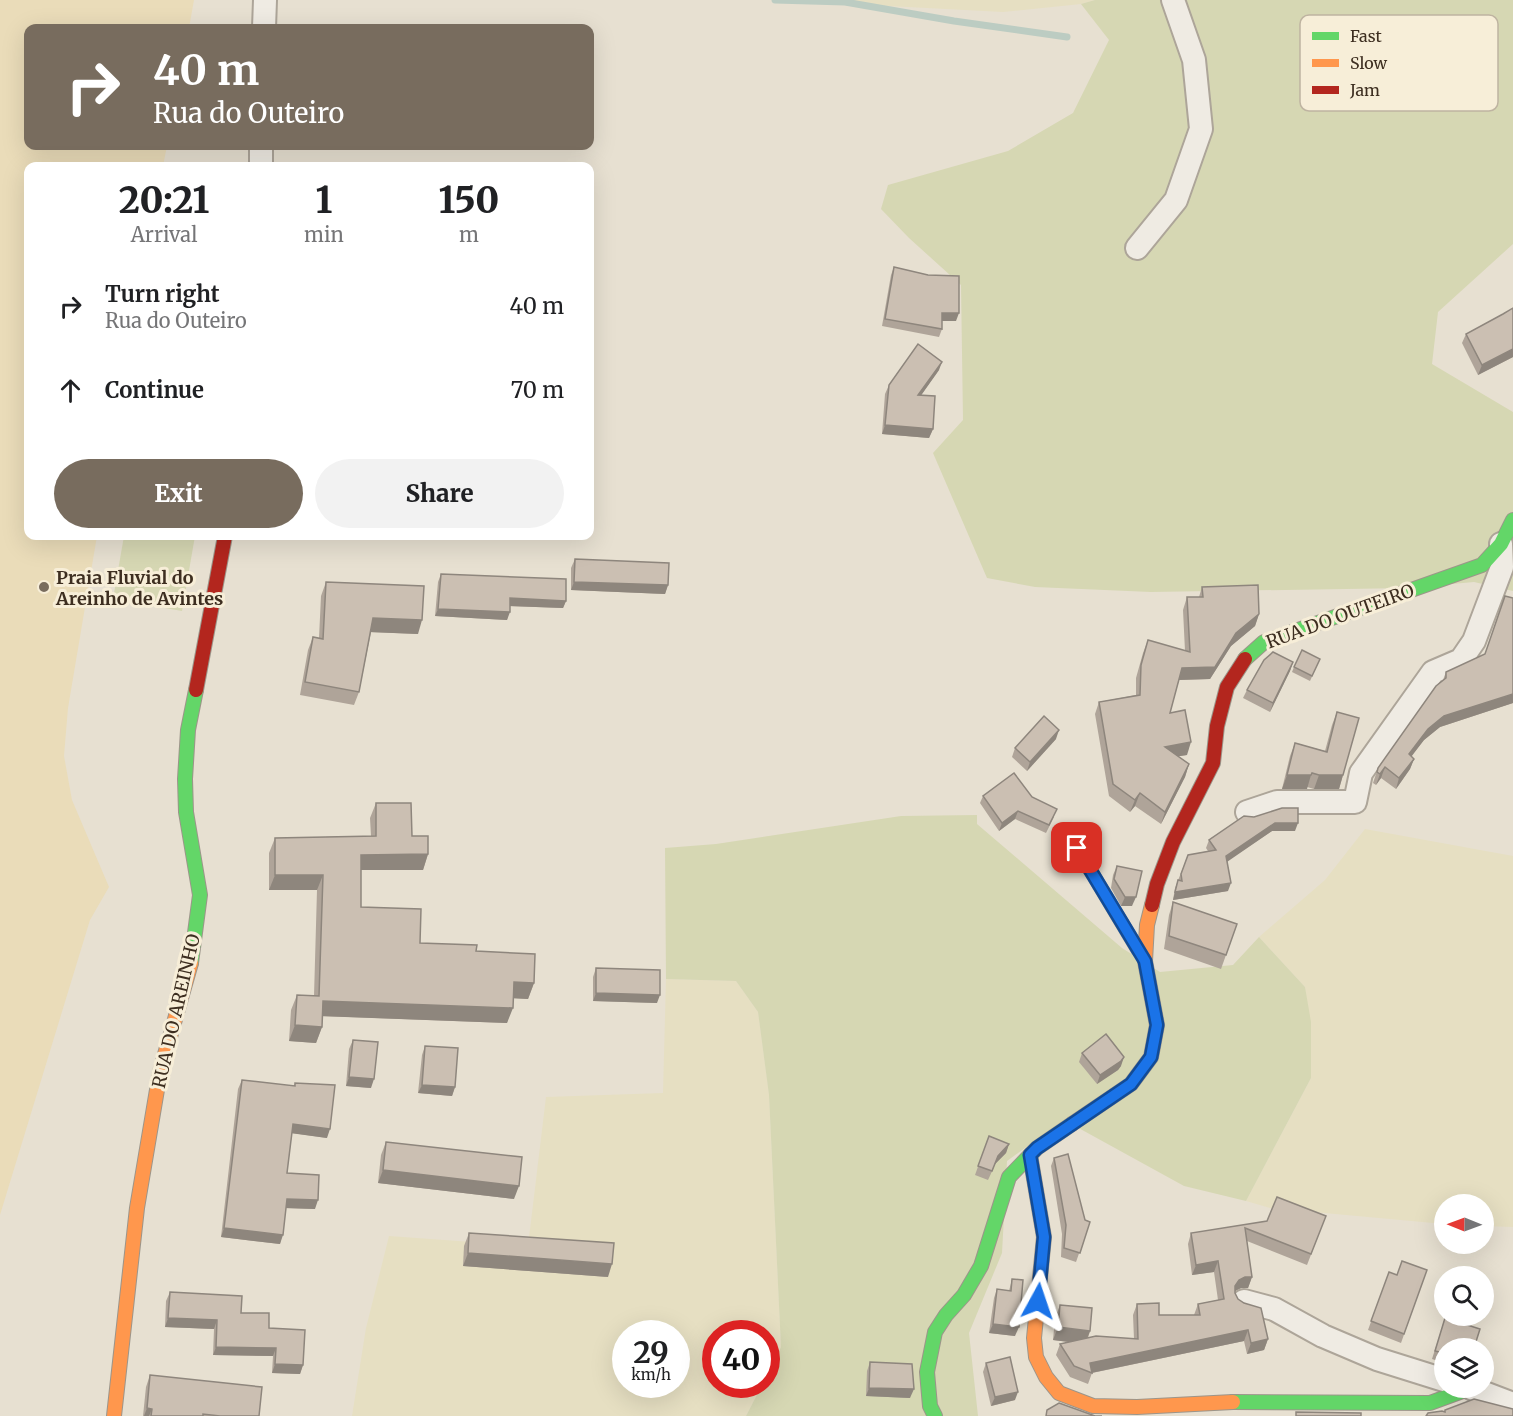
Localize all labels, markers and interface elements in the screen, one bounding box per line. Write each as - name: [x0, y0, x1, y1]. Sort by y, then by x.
- legend: [1300, 15, 1498, 111]
- text: Fast: [1350, 26, 1383, 46]
- text: 40 m: [153, 44, 259, 96]
- icon: right: [54, 48, 132, 126]
- text: Slow: [1350, 53, 1388, 73]
- text: Jam: [1349, 80, 1380, 100]
- text: Rua do Outeiro: [153, 96, 344, 130]
- text: 20:21: [119, 178, 209, 223]
- text: 1: [315, 178, 332, 223]
- text: 150: [438, 178, 499, 223]
- text: Arrival: [131, 222, 197, 247]
- text: min: [304, 222, 344, 247]
- text: m: [459, 222, 479, 247]
- text: Turn right: [105, 280, 219, 308]
- icon: right: [54, 290, 87, 323]
- text: 40 m: [509, 292, 564, 320]
- text: Rua do Outeiro: [105, 308, 247, 333]
- icon: ahead: [54, 374, 87, 407]
- text: Continue: [105, 376, 204, 404]
- text: 70 m: [511, 376, 564, 404]
- button: Exit: [54, 459, 303, 528]
- button: Share: [315, 459, 564, 528]
- place label: Praia Fluvial do Areinho de Avintes: [55, 566, 223, 610]
- street label: RUA DO OUTEIRO: [1263, 579, 1417, 653]
- marker: Praia Fluvial do Areinho de Avintes: [37, 580, 51, 594]
- pin: [1051, 822, 1102, 873]
- icon: arrive: [1060, 831, 1093, 864]
- street label: RUA DO AREINHO: [147, 932, 205, 1090]
- north arrow: [1434, 1194, 1494, 1254]
- map controls: [1434, 1194, 1494, 1398]
- button: search: [1434, 1266, 1494, 1326]
- position arrow: [1006, 1269, 1070, 1333]
- speed limit sign: 40: [702, 1320, 780, 1398]
- text: 29: [633, 1333, 669, 1371]
- button: layers: [1434, 1338, 1494, 1398]
- text: km/h: [631, 1365, 671, 1384]

